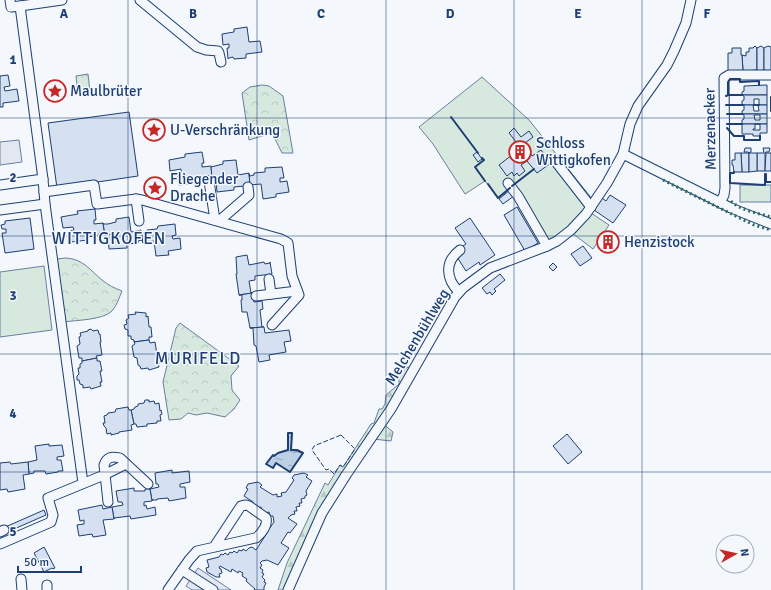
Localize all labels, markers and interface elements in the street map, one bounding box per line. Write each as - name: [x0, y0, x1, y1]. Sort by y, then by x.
- text: A: [60, 6, 69, 22]
- text: B: [189, 6, 197, 22]
- text: C: [317, 6, 325, 22]
- text: D: [446, 6, 455, 22]
- text: E: [574, 6, 582, 22]
- text: F: [704, 6, 711, 22]
- text: 1: [9, 52, 17, 68]
- place icon: Maulbrüter: [42, 78, 68, 104]
- place label: Maulbrüter: [70, 82, 143, 100]
- street label: Merzenacker: [700, 87, 720, 170]
- place icon: U-Verschränkung: [141, 117, 167, 143]
- place label: U-Verschränkung: [170, 121, 280, 139]
- place label: Schloss Wittigkofen: [536, 134, 611, 169]
- building icon: Schloss Wittigkofen: [507, 139, 533, 165]
- text: 2: [9, 170, 17, 186]
- place label: Fliegender Drache: [170, 170, 239, 205]
- place icon: Fliegender Drache: [142, 175, 168, 201]
- district label: WITTIGKOFEN: [52, 228, 166, 249]
- building icon: Henzistock: [595, 229, 621, 255]
- place label: Henzistock: [624, 233, 695, 251]
- street label: Melchenbühlweg: [381, 285, 453, 389]
- text: 3: [9, 288, 17, 304]
- district label: MURIFELD: [155, 348, 241, 369]
- text: 4: [9, 406, 17, 422]
- text: 5: [9, 524, 17, 540]
- north arrow: [715, 534, 755, 574]
- scale bar: [18, 548, 81, 574]
- text: N: [737, 548, 751, 557]
- text: 50 m: [24, 555, 49, 570]

